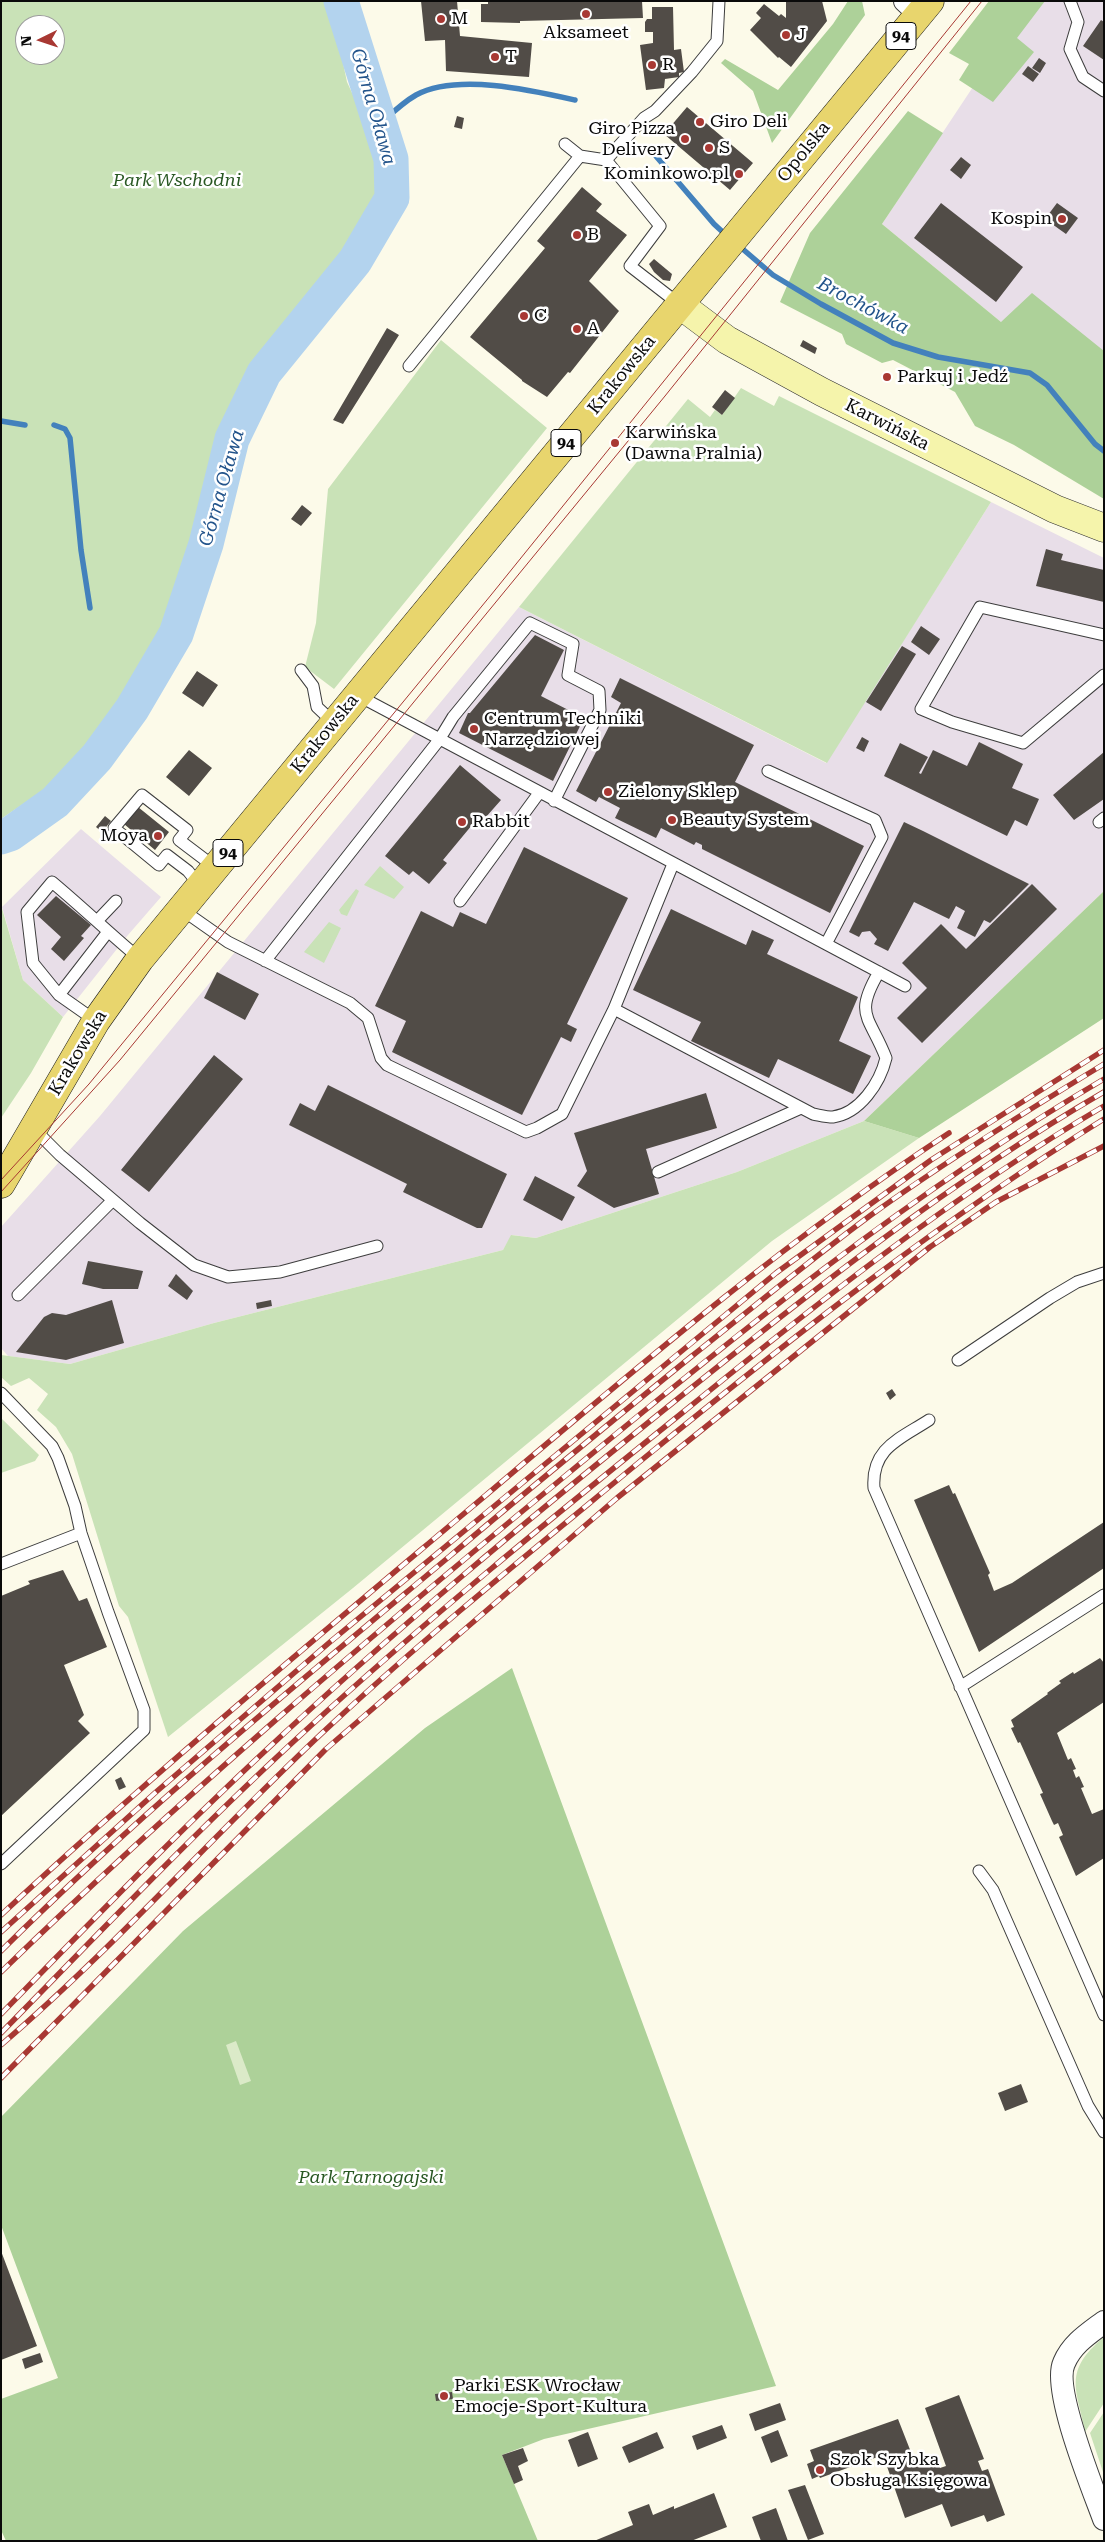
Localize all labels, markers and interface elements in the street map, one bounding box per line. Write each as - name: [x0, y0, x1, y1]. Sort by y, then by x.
- place label: M: [451, 8, 468, 30]
- marker: Aksameet: [580, 8, 592, 20]
- marker: M: [435, 13, 447, 25]
- north arrow: [15, 15, 65, 65]
- place label: Aksameet: [543, 22, 629, 44]
- road number: 94: [886, 22, 916, 50]
- place label: J: [796, 24, 806, 46]
- marker: J: [780, 29, 792, 41]
- text: N: [18, 35, 34, 47]
- water label: Górna Oława: [345, 46, 401, 168]
- place label: T: [505, 46, 517, 68]
- marker: T: [489, 51, 501, 63]
- place label: R: [662, 54, 675, 76]
- marker: R: [646, 59, 658, 71]
- place label: Giro Deli: [710, 111, 787, 133]
- marker: Giro Deli: [694, 116, 706, 128]
- street label: Opolska: [773, 117, 835, 187]
- place label: Giro Pizza Delivery: [588, 118, 675, 160]
- marker: Giro Pizza Delivery: [679, 133, 691, 145]
- place label: S: [719, 137, 730, 159]
- marker: S: [703, 142, 715, 154]
- place label: Kominkowo.pl: [604, 163, 729, 185]
- marker: Kominkowo.pl: [733, 168, 745, 180]
- park label: Park Wschodni: [113, 170, 241, 192]
- place label: Kospin: [991, 208, 1052, 230]
- marker: Kospin: [1056, 213, 1068, 225]
- place label: B: [587, 224, 599, 246]
- marker: B: [571, 229, 583, 241]
- water label: Brochówka: [813, 272, 913, 340]
- place label: C: [534, 305, 547, 327]
- marker: C: [518, 310, 530, 322]
- place label: A: [587, 318, 600, 340]
- marker: A: [571, 323, 583, 335]
- street label: Krakowska: [584, 331, 660, 419]
- place label: Parkuj i Jedź: [897, 366, 1008, 388]
- marker: Parkuj i Jedź: [881, 371, 893, 383]
- street label: Karwińska: [841, 395, 933, 455]
- place label: Karwińska (Dawna Pralnia): [625, 422, 762, 464]
- water label: Górna Oława: [194, 427, 250, 549]
- road number: 94: [551, 429, 581, 456]
- marker: Karwińska (Dawna Pralnia): [609, 437, 621, 449]
- street label: Krakowska: [287, 690, 363, 778]
- place label: Centrum Techniki Narzędziowej: [484, 708, 642, 751]
- marker: Centrum Techniki Narzędziowej: [468, 723, 480, 735]
- place label: Zielony Sklep: [618, 781, 737, 803]
- marker: Zielony Sklep: [602, 786, 614, 798]
- place label: Beauty System: [682, 809, 810, 831]
- place label: Rabbit: [472, 811, 530, 833]
- marker: Beauty System: [666, 814, 678, 826]
- marker: Rabbit: [456, 816, 468, 828]
- place label: Moya: [100, 825, 148, 847]
- marker: Moya: [152, 830, 164, 842]
- road number: 94: [213, 840, 243, 866]
- street label: Krakowska: [44, 1006, 112, 1100]
- park label: Park Tarnogajski: [298, 2167, 444, 2189]
- place label: Parki ESK Wrocław Emocje-Sport-Kultura: [454, 2375, 647, 2418]
- marker: Parki ESK Wrocław Emocje-Sport-Kultura: [438, 2390, 450, 2402]
- place label: Szok Szybka Obsługa Księgowa: [830, 2449, 988, 2492]
- marker: Szok Szybka Obsługa Księgowa: [814, 2464, 826, 2476]

